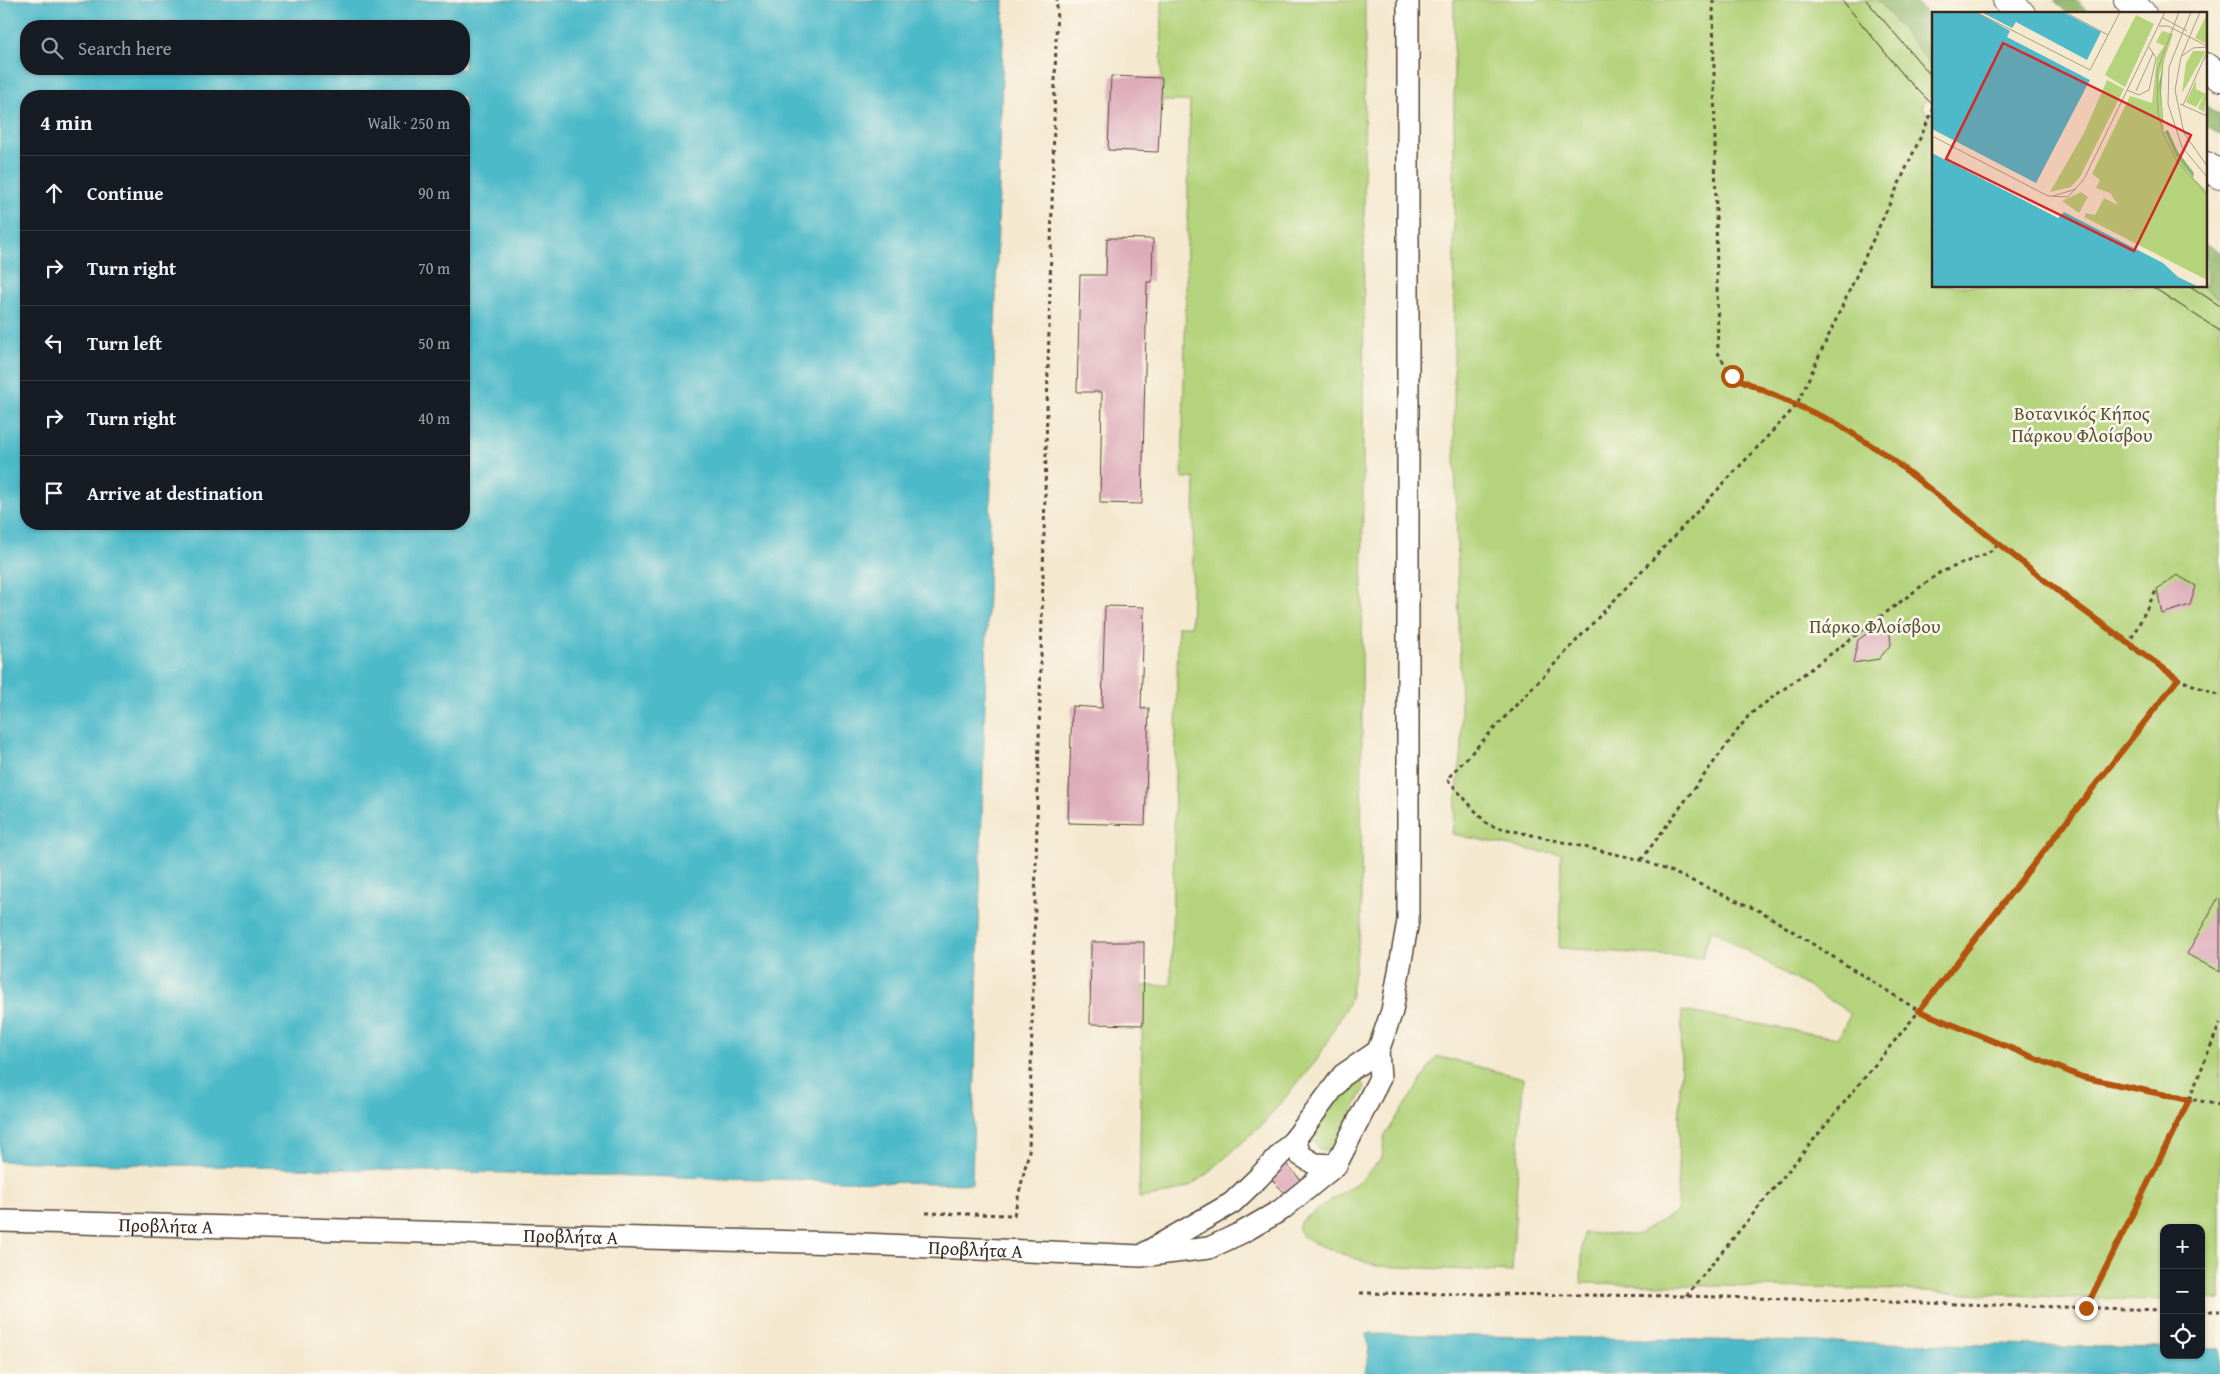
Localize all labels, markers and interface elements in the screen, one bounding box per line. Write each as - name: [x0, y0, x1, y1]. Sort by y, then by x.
- inset map: [1932, 12, 2208, 288]
- search box: [20, 20, 470, 75]
- icon: search: [38, 34, 66, 62]
- text: Search here: [78, 34, 172, 62]
- text: 4 min: [40, 107, 92, 138]
- text: Walk · 250 m: [367, 111, 450, 135]
- icon: ahead: [40, 179, 68, 207]
- text: Continue: [87, 179, 164, 207]
- text: 90 m: [418, 181, 450, 205]
- icon: right: [40, 254, 68, 282]
- text: Turn right: [87, 254, 176, 282]
- text: 70 m: [418, 256, 450, 280]
- icon: left: [40, 329, 68, 357]
- text: Turn left: [87, 329, 162, 357]
- text: 50 m: [418, 331, 450, 355]
- route start: [1721, 365, 1744, 388]
- park label: Βοτανικός Κήπος Πάρκου Φλοίσβου: [2011, 399, 2153, 449]
- icon: right: [40, 404, 68, 432]
- text: Turn right: [87, 404, 176, 432]
- text: 40 m: [418, 406, 450, 430]
- icon: arrive: [40, 479, 68, 507]
- text: Arrive at destination: [87, 479, 263, 507]
- park label: Πάρκο Φλοίσβου: [1809, 612, 1941, 640]
- street label: Προβλήτα Α: [118, 1210, 214, 1241]
- street label: Προβλήτα Α: [523, 1221, 619, 1251]
- map controls: [2160, 1224, 2205, 1359]
- button: +: [2160, 1224, 2205, 1269]
- street label: Προβλήτα Α: [928, 1233, 1024, 1265]
- button: −: [2160, 1269, 2205, 1314]
- route end: [2075, 1297, 2098, 1320]
- button: locate: [2160, 1314, 2205, 1359]

